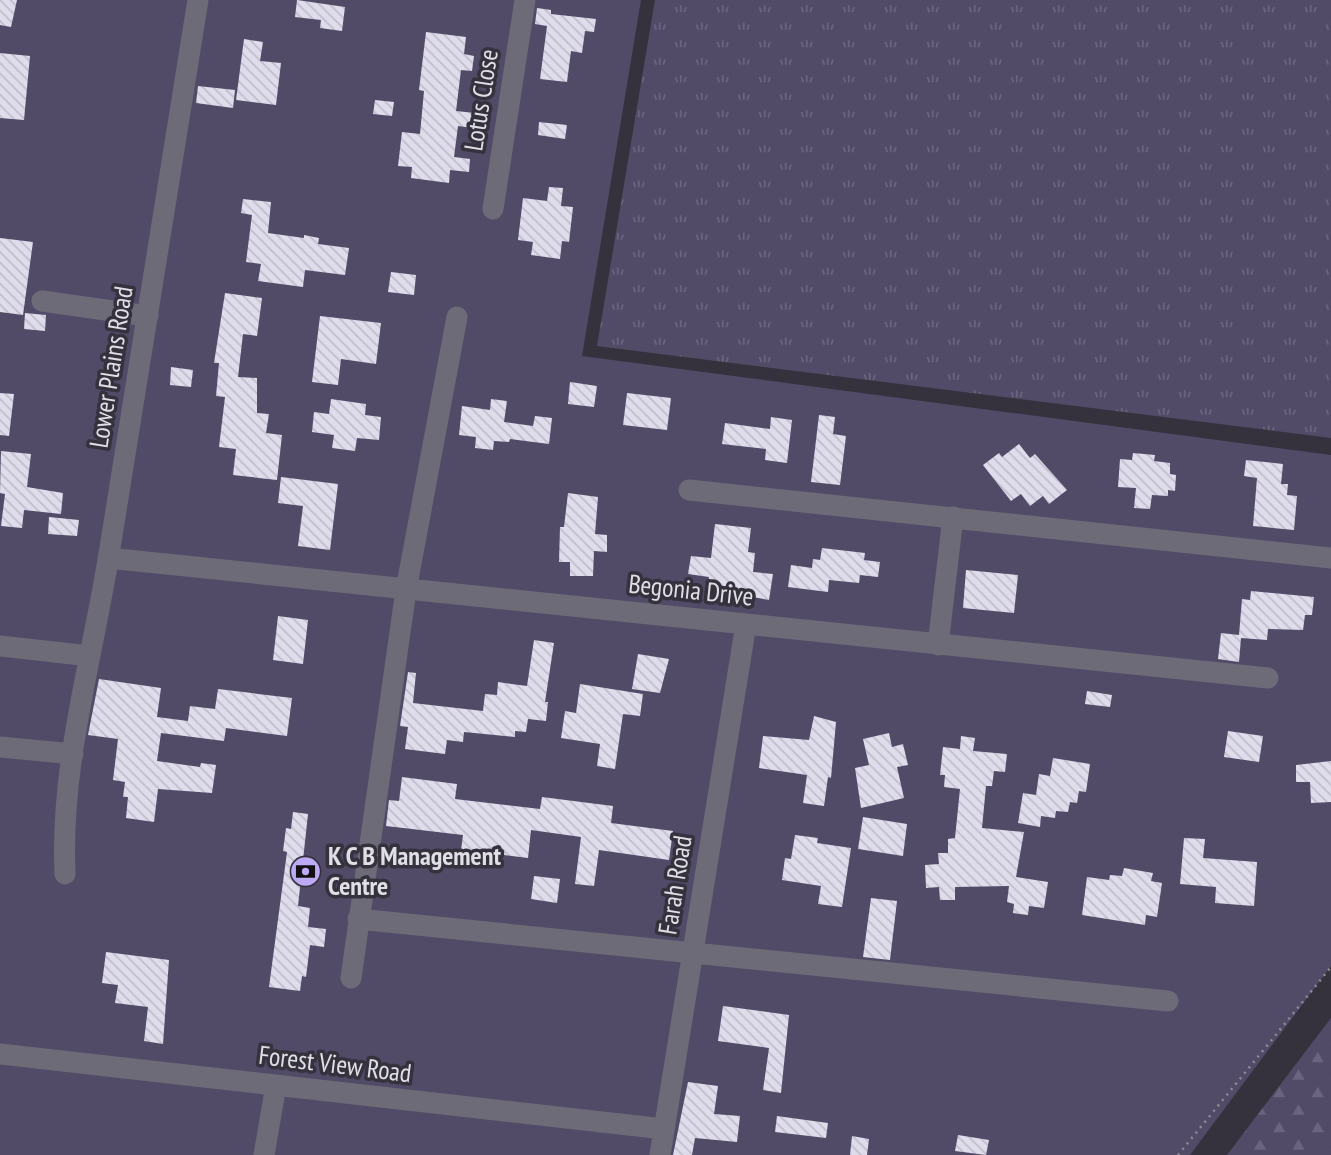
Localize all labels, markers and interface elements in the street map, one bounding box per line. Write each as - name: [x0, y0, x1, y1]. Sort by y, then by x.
- street label: Lotus Close: [456, 47, 505, 153]
- street label: Lower Plains Road: [81, 284, 140, 450]
- street label: Begonia Drive: [627, 567, 755, 612]
- street label: Farah Road: [650, 833, 699, 937]
- place label: K C B Management Centre: [328, 839, 501, 902]
- bank icon: K C B Management Centre: [288, 854, 322, 888]
- street label: Forest View Road: [257, 1038, 413, 1089]

